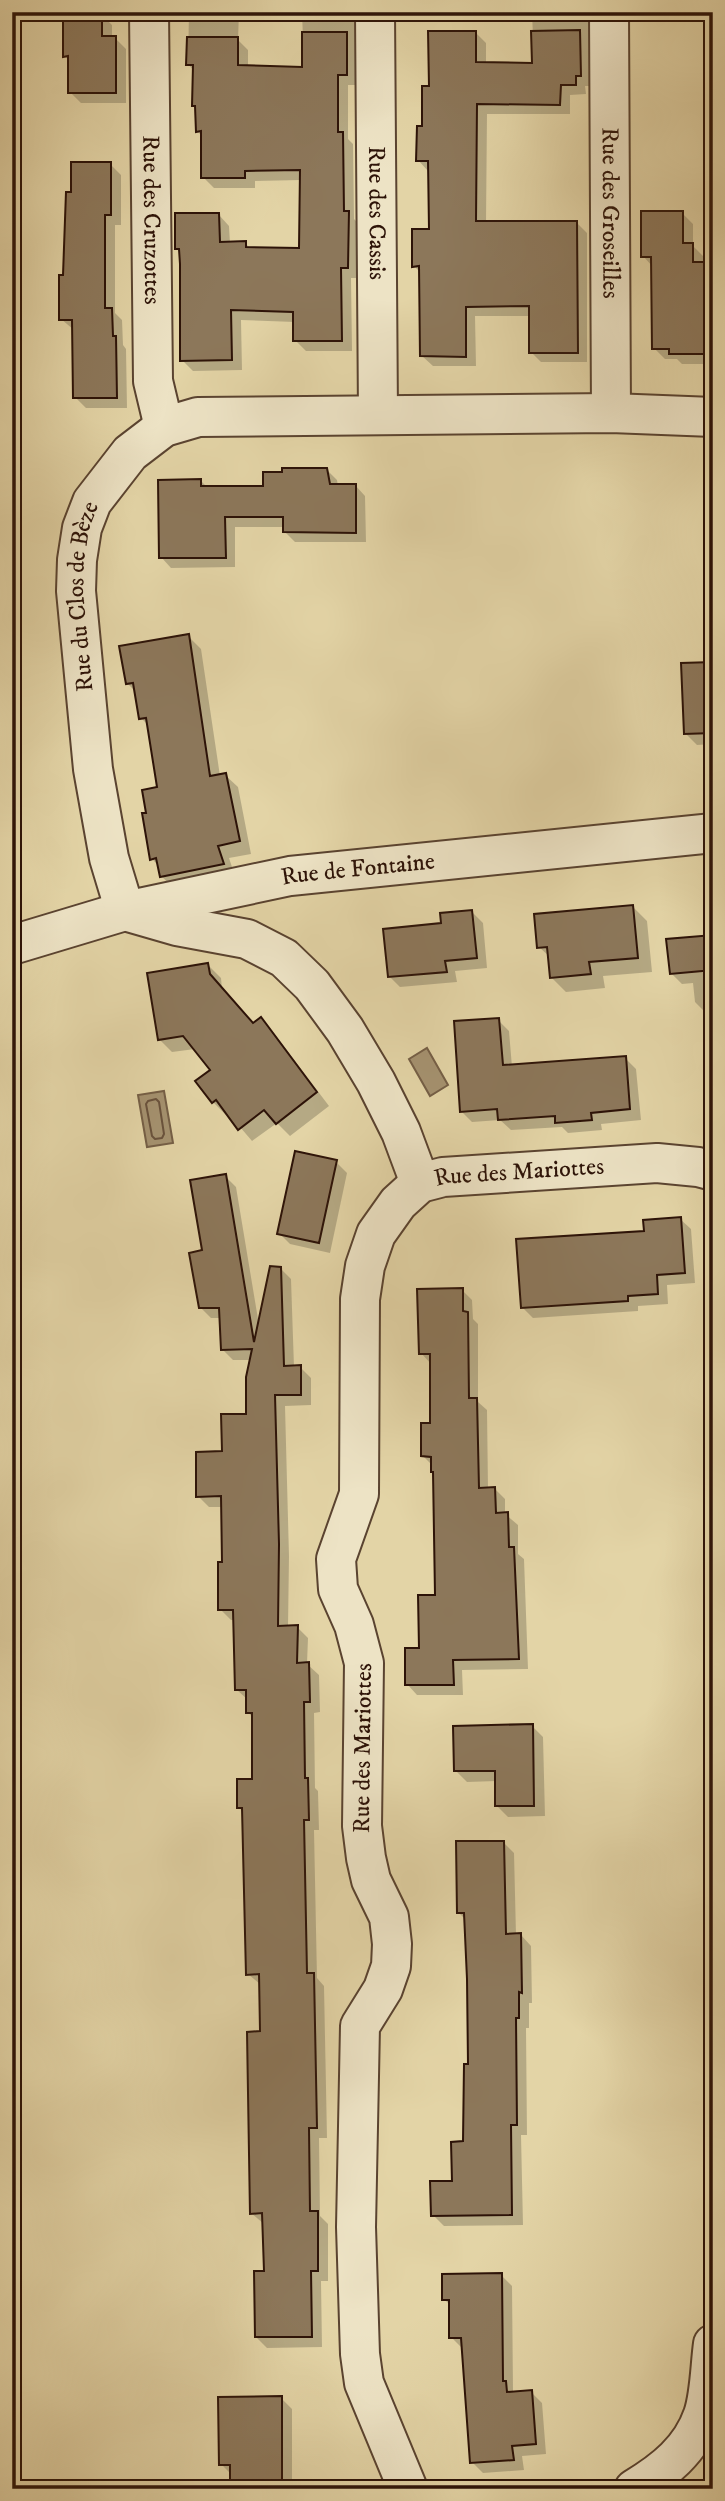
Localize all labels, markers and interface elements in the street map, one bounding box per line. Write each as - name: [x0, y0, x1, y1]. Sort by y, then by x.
- street label: Rue des Groseilles: [595, 127, 625, 299]
- street label: Rue des Cruzottes: [135, 135, 167, 305]
- street label: Rue des Cassis: [361, 146, 392, 280]
- street label: Rue du Clos de Bèze: [61, 497, 106, 693]
- street label: Rue de Fontaine: [278, 846, 436, 892]
- street label: Rue des Mariottes: [431, 1151, 605, 1194]
- street label: Rue des Mariottes: [347, 1663, 379, 1833]

